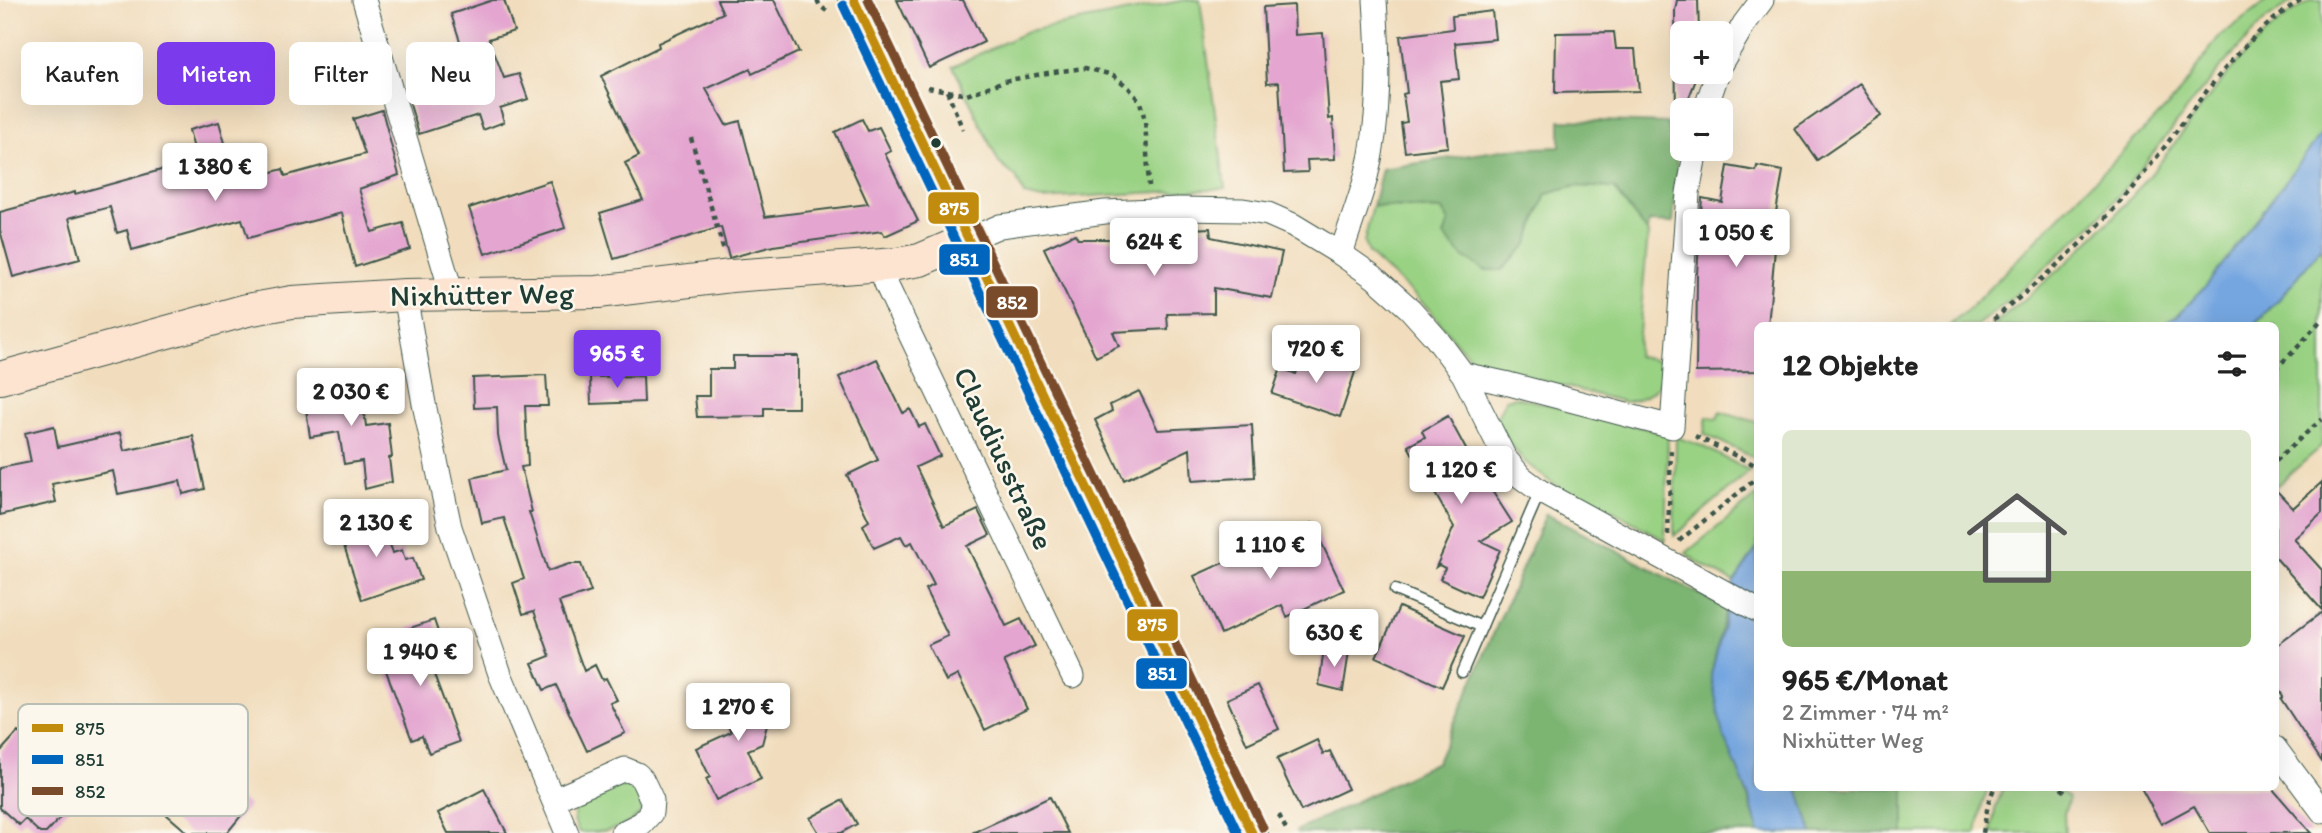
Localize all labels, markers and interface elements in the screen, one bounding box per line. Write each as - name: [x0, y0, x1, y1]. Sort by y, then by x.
- map controls: [1670, 21, 1733, 161]
- button: +: [1670, 21, 1733, 84]
- chip: Kaufen: [21, 42, 143, 105]
- chip: Mieten: [157, 42, 275, 105]
- chip: Filter: [289, 42, 392, 105]
- chip: Neu: [406, 42, 495, 105]
- button: −: [1670, 98, 1733, 161]
- unlabelled marker: [929, 136, 943, 150]
- pin: 1 380 €: [150, 144, 280, 203]
- text: 1 380 €: [178, 152, 252, 180]
- line badge: 875: [927, 191, 980, 225]
- text: 875: [939, 197, 969, 220]
- pin: 1 050 €: [1671, 210, 1801, 269]
- pin: 624 €: [1105, 218, 1203, 278]
- text: 1 050 €: [1699, 218, 1773, 246]
- text: 624 €: [1126, 227, 1182, 255]
- line badge: 851: [938, 243, 991, 276]
- text: 851: [949, 248, 979, 271]
- street label: Nixhütter Weg: [389, 274, 575, 314]
- line badge: 852: [985, 285, 1039, 319]
- text: 852: [997, 291, 1027, 314]
- pin: 720 €: [1267, 326, 1365, 385]
- pin: 965 €: [568, 330, 666, 390]
- text: 720 €: [1288, 334, 1344, 362]
- text: 965 €: [590, 339, 644, 367]
- icon: filters: [2213, 345, 2251, 383]
- text: 12 Objekte: [1782, 346, 1919, 383]
- street label: Claudiusstraße: [945, 361, 1063, 555]
- pin: 2 030 €: [286, 368, 416, 428]
- text: 2 030 €: [313, 377, 389, 405]
- pin: 1 120 €: [1396, 447, 1526, 506]
- text: 1 120 €: [1425, 455, 1497, 483]
- icon: home: [1954, 475, 2080, 601]
- pin: 2 130 €: [311, 500, 441, 559]
- text: 2 130 €: [340, 508, 412, 536]
- pin: 1 110 €: [1205, 522, 1335, 581]
- text: 1 110 €: [1235, 530, 1305, 558]
- line badge: 875: [1126, 608, 1179, 642]
- pin: 630 €: [1285, 610, 1383, 669]
- text: 875: [1137, 613, 1167, 636]
- text: 630 €: [1305, 618, 1363, 646]
- pin: 1 940 €: [355, 628, 485, 688]
- text: 1 940 €: [383, 637, 457, 665]
- line badge: 851: [1135, 657, 1188, 690]
- text: 965 €/Monat: [1782, 661, 1948, 698]
- text: 851: [1147, 662, 1177, 685]
- pin: 1 270 €: [673, 684, 803, 743]
- text: 1 270 €: [702, 692, 774, 720]
- text: 2 Zimmer · 74 m²: [1782, 698, 1949, 726]
- legend: [18, 704, 248, 816]
- text: 875: [75, 717, 105, 740]
- text: Nixhütter Weg: [1782, 726, 1923, 754]
- text: 851: [75, 748, 104, 771]
- text: 852: [75, 780, 105, 803]

